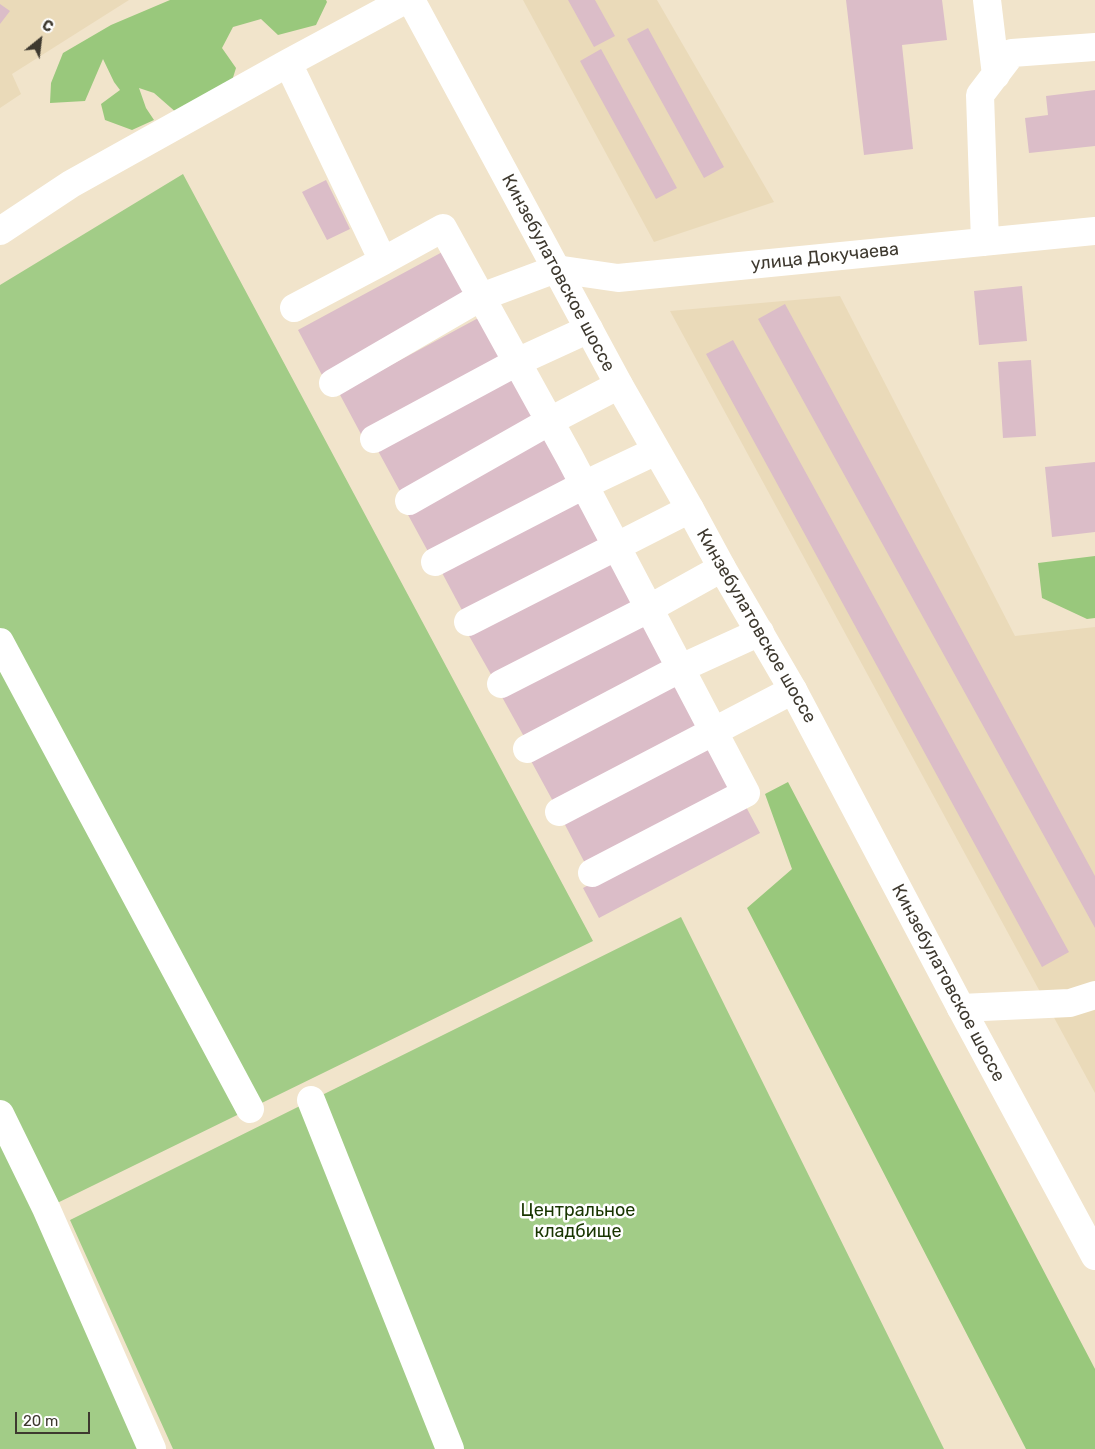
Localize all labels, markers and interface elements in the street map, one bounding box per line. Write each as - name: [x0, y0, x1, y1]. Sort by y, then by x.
- north arrow: [15, 15, 65, 65]
- text: С: [39, 17, 56, 36]
- street label: Кинзебулатовское шоссе: [497, 170, 619, 376]
- street label: улица Докучаева: [750, 238, 900, 276]
- street label: Кинзебулатовское шоссе: [691, 525, 821, 727]
- street label: Кинзебулатовское шоссе: [887, 880, 1009, 1086]
- park label: Центральное кладбище: [521, 1200, 635, 1242]
- scale bar: [18, 1402, 92, 1434]
- text: 20 m: [23, 1412, 58, 1430]

